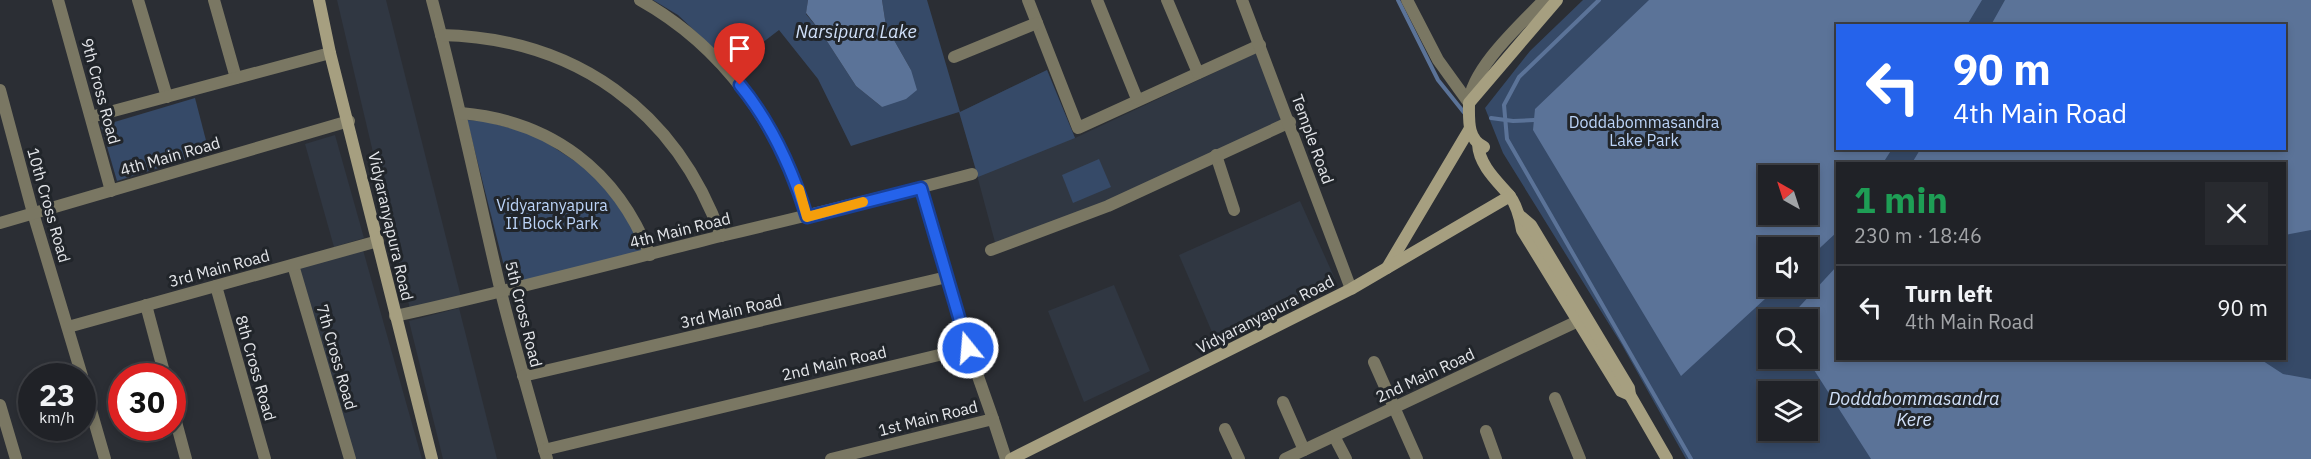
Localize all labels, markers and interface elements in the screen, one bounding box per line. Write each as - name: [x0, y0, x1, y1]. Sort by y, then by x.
- water label: Narsipura Lake: [795, 20, 917, 43]
- pin: [714, 23, 765, 85]
- icon: arrive: [723, 32, 756, 65]
- street label: 9th Cross Road: [77, 36, 125, 146]
- text: 90 m: [1953, 42, 2051, 97]
- icon: left: [1854, 48, 1932, 126]
- street label: Temple Road: [1288, 91, 1338, 187]
- text: 4th Main Road: [1953, 95, 2127, 130]
- park label: Doddabommasandra Lake Park: [1569, 112, 1720, 150]
- street label: 4th Main Road: [118, 132, 222, 180]
- street label: 10th Cross Road: [23, 145, 75, 265]
- street label: Vidyaranyapura Road: [364, 150, 418, 302]
- north arrow: [1758, 165, 1818, 225]
- map controls: [1758, 165, 1818, 441]
- text: 1 min: [1854, 176, 1948, 223]
- button: close: [2205, 182, 2268, 245]
- park label: Vidyaranyapura II Block Park: [496, 195, 608, 233]
- street label: 4th Main Road: [627, 208, 733, 252]
- text: 230 m · 18:46: [1854, 222, 1982, 249]
- button: sound: [1758, 237, 1818, 297]
- street label: 3rd Main Road: [166, 245, 272, 291]
- street label: 5th Cross Road: [501, 259, 547, 369]
- street label: Vidyaranyapura Road: [1193, 271, 1337, 357]
- text: Turn left: [1905, 279, 1993, 308]
- street label: 3rd Main Road: [678, 290, 784, 332]
- icon: left: [1854, 291, 1887, 324]
- text: 90 m: [2217, 293, 2268, 322]
- street label: 7th Cross Road: [312, 302, 362, 412]
- text: 4th Main Road: [1905, 308, 2034, 335]
- button: search: [1758, 309, 1818, 369]
- street label: 8th Cross Road: [231, 313, 281, 423]
- position arrow: [936, 316, 1000, 380]
- street label: 2nd Main Road: [780, 341, 888, 385]
- street label: 2nd Main Road: [1372, 343, 1478, 407]
- speed limit sign: 30: [108, 363, 186, 441]
- text: 23: [39, 375, 75, 414]
- button: layers: [1758, 381, 1818, 441]
- water label: Doddabommasandra Kere: [1829, 387, 1999, 431]
- street label: 1st Main Road: [876, 396, 980, 440]
- text: km/h: [39, 408, 75, 427]

